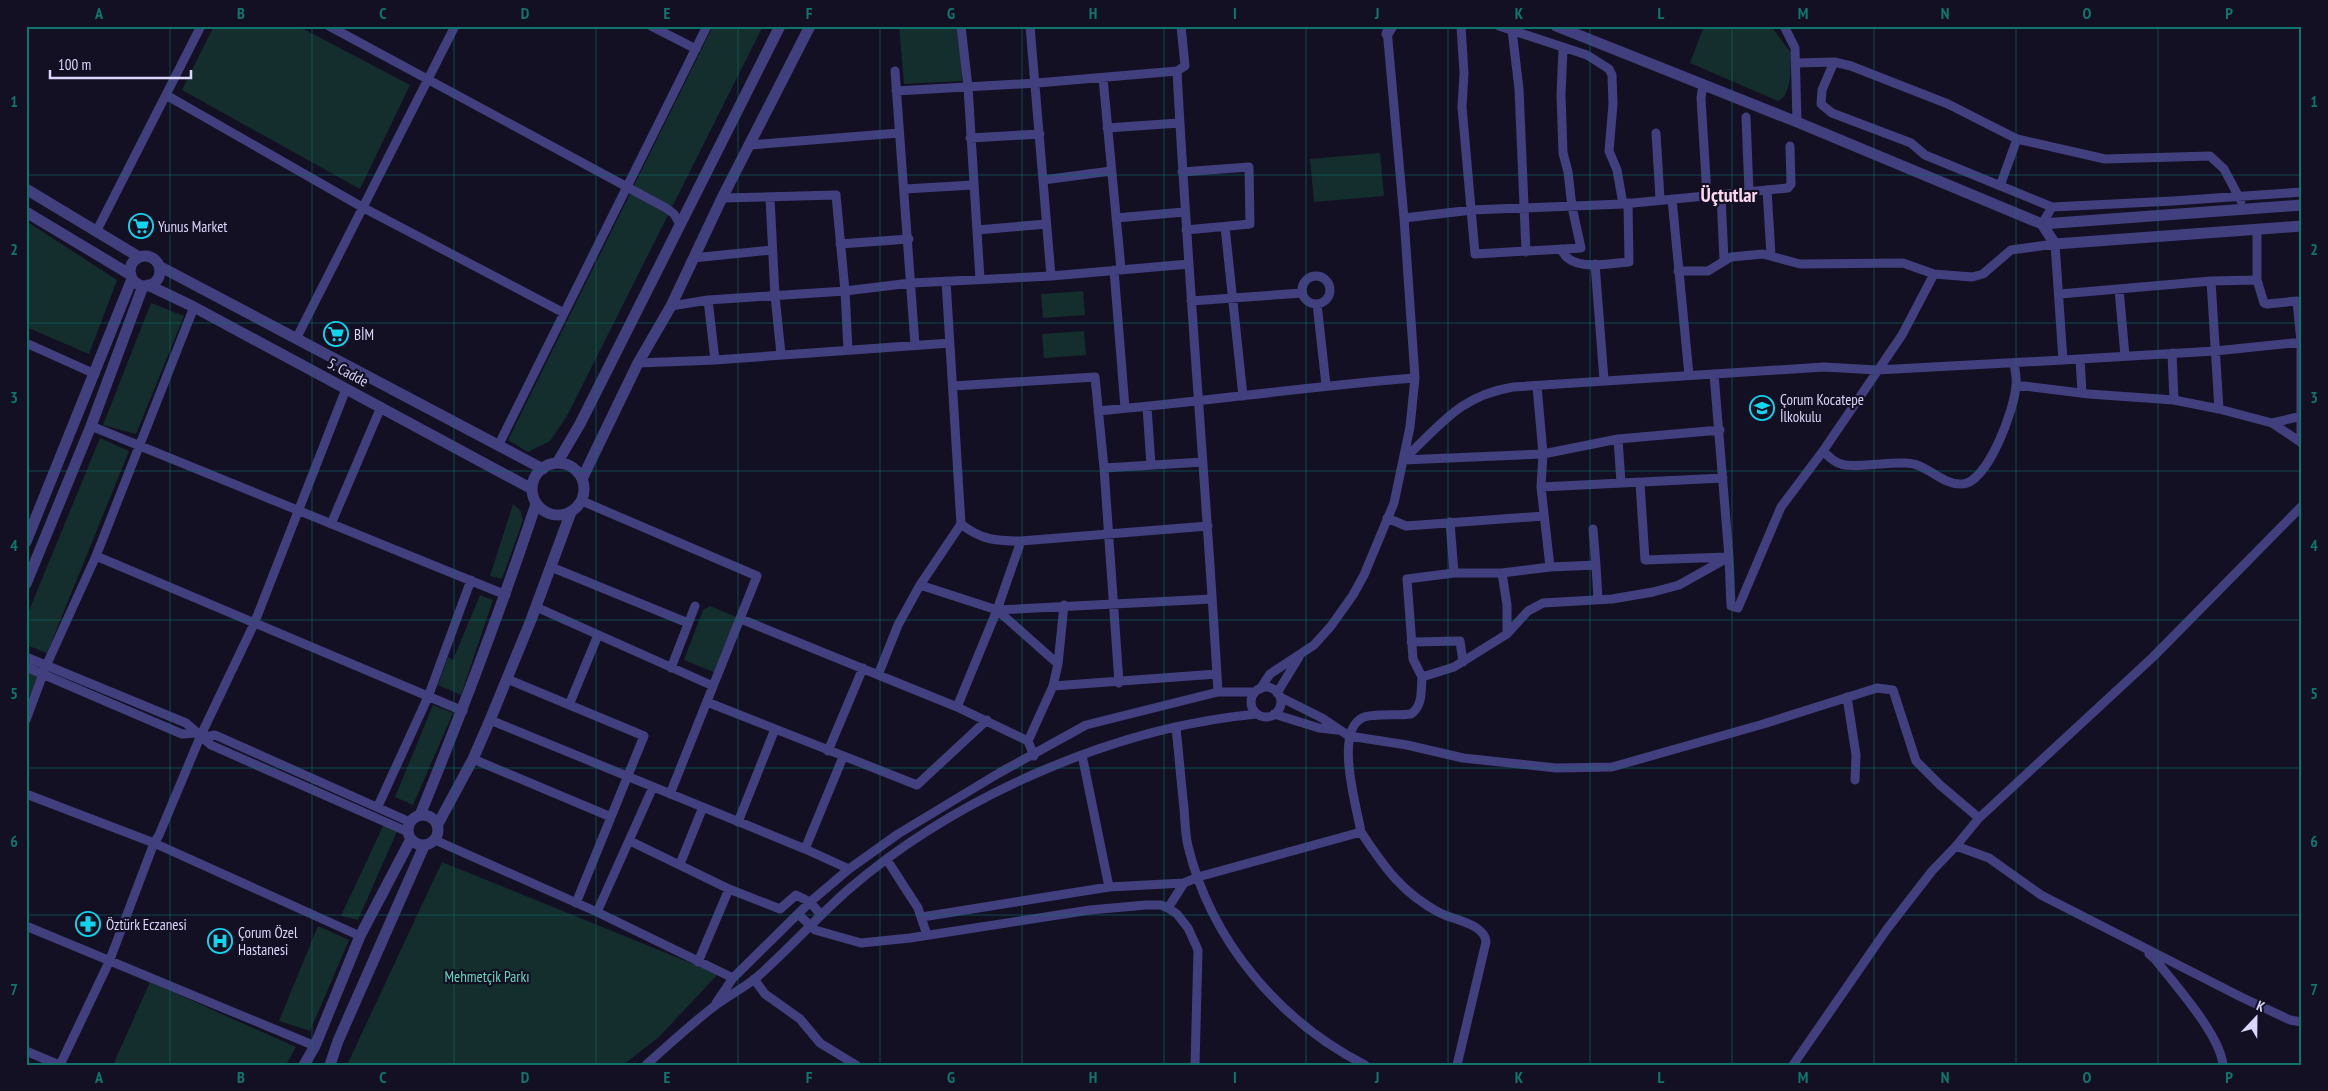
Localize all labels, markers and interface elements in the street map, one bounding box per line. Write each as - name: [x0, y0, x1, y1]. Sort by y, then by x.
- text: A: [94, 3, 104, 23]
- text: B: [237, 3, 245, 23]
- text: C: [379, 3, 387, 23]
- text: D: [521, 3, 530, 23]
- text: E: [664, 3, 671, 23]
- text: F: [806, 3, 813, 23]
- text: G: [947, 3, 955, 23]
- text: H: [1089, 3, 1097, 23]
- text: I: [1233, 3, 1237, 23]
- text: J: [1374, 3, 1379, 23]
- text: K: [1515, 3, 1524, 23]
- text: L: [1658, 3, 1665, 23]
- text: M: [1798, 3, 1808, 23]
- text: N: [1941, 3, 1949, 23]
- text: O: [2083, 3, 2092, 23]
- text: P: [2225, 3, 2233, 23]
- scale bar: [50, 48, 191, 80]
- text: 100 m: [58, 55, 91, 74]
- text: 1: [10, 91, 18, 111]
- text: 1: [2310, 91, 2318, 111]
- district label: Üçtutlar: [1701, 182, 1758, 208]
- supermarket icon: Yunus Market: [128, 213, 154, 239]
- place label: Yunus Market: [158, 217, 227, 236]
- text: 2: [10, 239, 18, 259]
- text: 2: [2310, 239, 2318, 259]
- supermarket icon: BİM: [323, 321, 349, 347]
- place label: BİM: [354, 325, 374, 344]
- street label: 5. Cadde: [324, 353, 372, 391]
- text: 3: [10, 387, 18, 407]
- text: 3: [2310, 387, 2318, 407]
- place label: Çorum Kocatepe İlkokulu: [1780, 390, 1864, 426]
- school or university icon: Çorum Kocatepe İlkokulu: [1749, 395, 1775, 421]
- text: 4: [10, 535, 18, 555]
- text: 4: [2310, 535, 2318, 555]
- text: 5: [10, 683, 18, 703]
- text: 5: [2310, 683, 2318, 703]
- text: 6: [10, 831, 18, 851]
- text: 6: [2310, 831, 2318, 851]
- pharmacy icon: Öztürk Eczanesi: [75, 911, 101, 937]
- place label: Öztürk Eczanesi: [106, 915, 187, 934]
- place label: Çorum Özel Hastanesi: [238, 923, 298, 959]
- hospital icon: Çorum Özel Hastanesi: [207, 928, 233, 954]
- park label: Mehmetçik Parkı: [444, 967, 530, 986]
- text: 7: [10, 979, 18, 999]
- text: 7: [2310, 979, 2318, 999]
- north arrow: [2230, 994, 2280, 1044]
- text: K: [2254, 996, 2268, 1016]
- text: A: [94, 1067, 104, 1087]
- text: B: [237, 1067, 245, 1087]
- text: C: [379, 1067, 387, 1087]
- text: D: [521, 1067, 530, 1087]
- text: E: [664, 1067, 671, 1087]
- text: F: [806, 1067, 813, 1087]
- text: G: [947, 1067, 955, 1087]
- text: H: [1089, 1067, 1097, 1087]
- text: I: [1233, 1067, 1237, 1087]
- text: J: [1374, 1067, 1379, 1087]
- text: K: [1515, 1067, 1524, 1087]
- text: L: [1658, 1067, 1665, 1087]
- text: M: [1798, 1067, 1808, 1087]
- text: N: [1941, 1067, 1949, 1087]
- text: O: [2083, 1067, 2092, 1087]
- text: P: [2225, 1067, 2233, 1087]

